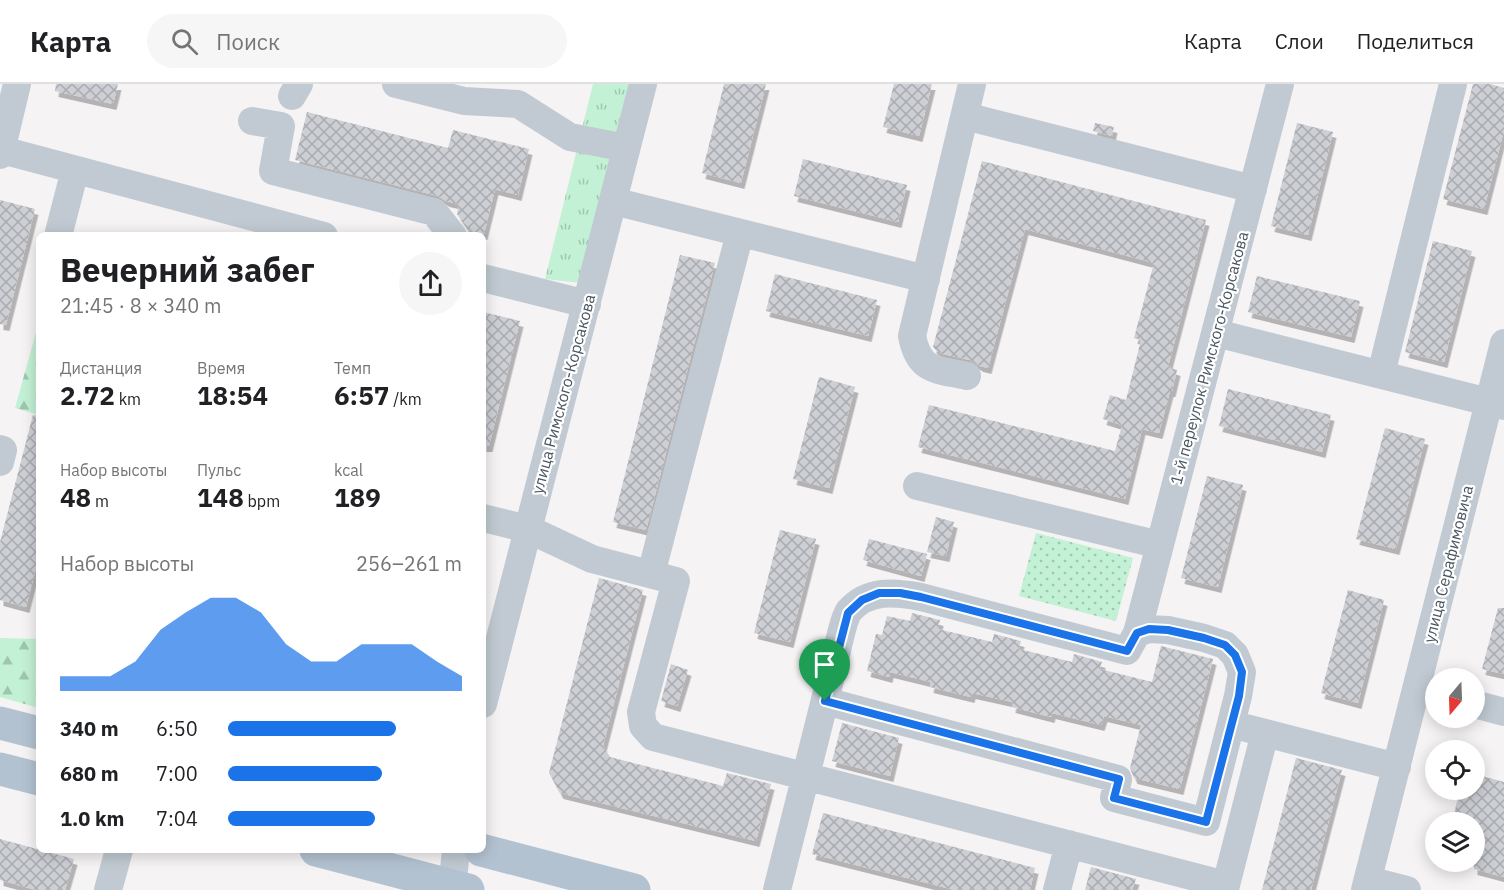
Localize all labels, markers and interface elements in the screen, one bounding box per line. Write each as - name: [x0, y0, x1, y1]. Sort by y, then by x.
- search box: [147, 14, 567, 68]
- text: Карта: [30, 23, 111, 60]
- icon: search: [168, 25, 201, 58]
- text: Поиск: [216, 27, 280, 56]
- text: Карта: [1184, 27, 1242, 55]
- text: Слои: [1275, 27, 1324, 55]
- text: Поделиться: [1357, 27, 1474, 55]
- street label: 1-й переулок Римского-Корсакова: [1166, 229, 1253, 487]
- text: Вечерний забег: [60, 248, 315, 291]
- button: share: [399, 252, 462, 315]
- street label: улица Римского-Корсакова: [527, 291, 599, 496]
- text: 21:45 · 8 × 340 m: [60, 292, 221, 319]
- text: Дистанция: [60, 358, 142, 378]
- text: Время: [197, 358, 245, 378]
- text: Темп: [334, 358, 371, 378]
- text: 2.72: [60, 378, 115, 412]
- text: 18:54: [197, 378, 268, 412]
- text: 6:57: [334, 378, 389, 412]
- text: km: [115, 389, 141, 409]
- text: /km: [389, 389, 422, 409]
- text: Набор высоты: [60, 460, 167, 480]
- text: Пульс: [197, 460, 241, 480]
- text: kcal: [334, 460, 363, 480]
- text: 48: [60, 480, 91, 514]
- text: 148: [197, 480, 244, 514]
- text: 189: [334, 480, 381, 514]
- street label: улица Серафимовича: [1419, 483, 1477, 645]
- text: m: [91, 491, 109, 511]
- text: bpm: [244, 491, 280, 511]
- text: Набор высоты: [60, 550, 194, 577]
- text: 256–261 m: [356, 550, 462, 577]
- pin: [799, 639, 850, 701]
- icon: arrive: [808, 648, 841, 681]
- north arrow: [1425, 668, 1485, 728]
- map controls: [1425, 668, 1485, 872]
- text: 340 m: [60, 715, 119, 742]
- text: 6:50: [156, 715, 198, 742]
- button: locate: [1425, 740, 1485, 800]
- text: 680 m: [60, 760, 119, 787]
- text: 7:00: [156, 760, 198, 787]
- text: 1.0 km: [60, 805, 124, 832]
- text: 7:04: [156, 805, 198, 832]
- button: layers: [1425, 812, 1485, 872]

